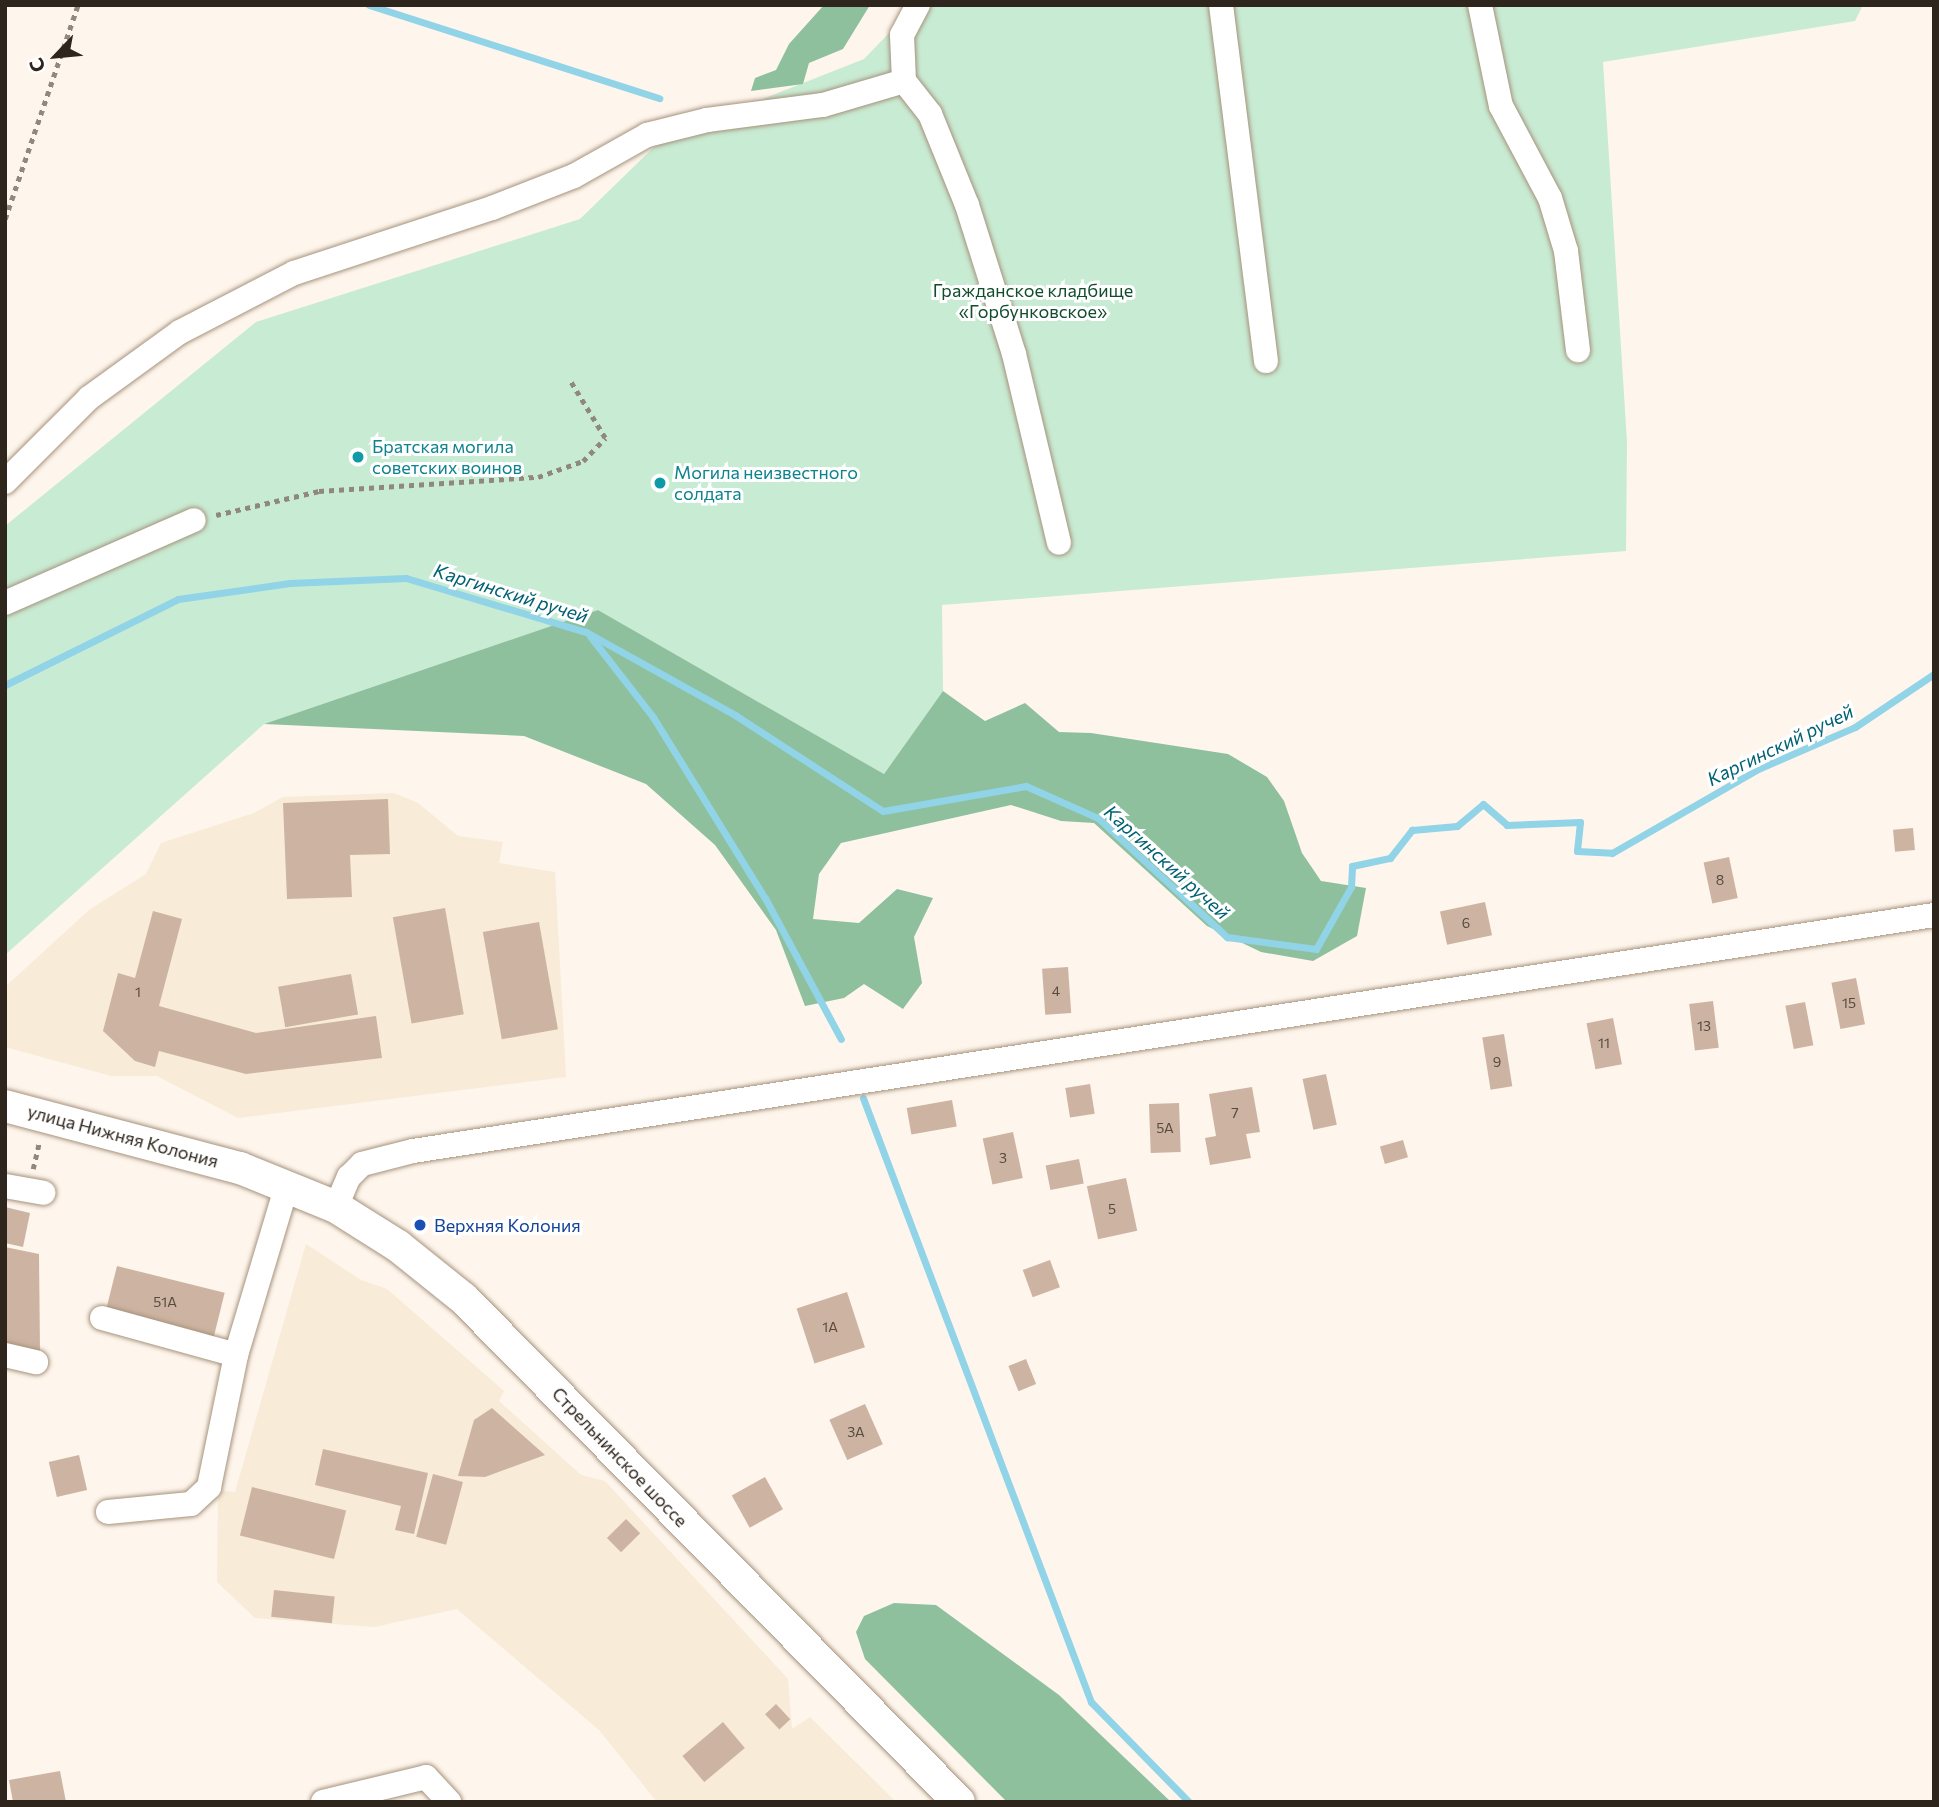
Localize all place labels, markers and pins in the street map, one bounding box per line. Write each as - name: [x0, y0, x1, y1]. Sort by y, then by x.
- place label: Братская могила советских воинов: [372, 436, 522, 478]
- marker: Братская могила советских воинов: [350, 449, 366, 465]
- place label: Могила неизвестного солдата: [674, 462, 858, 504]
- marker: Могила неизвестного солдата: [652, 475, 668, 491]
- place label: Верхняя Колония: [434, 1214, 581, 1236]
- marker: Верхняя Колония: [412, 1217, 428, 1233]

